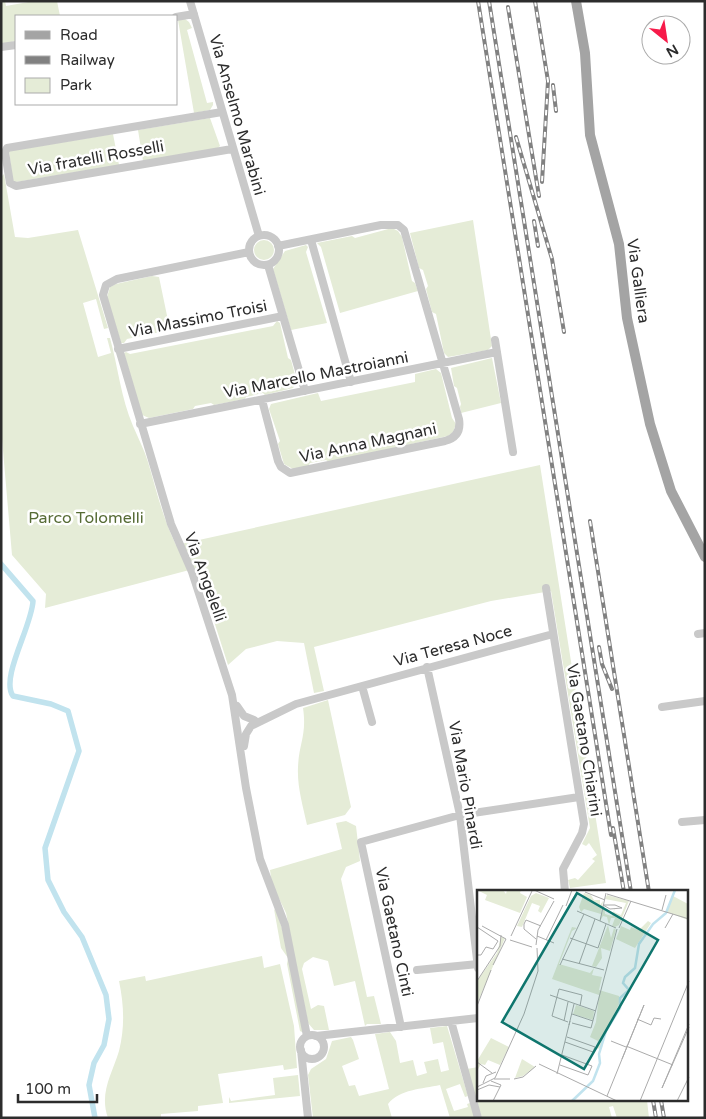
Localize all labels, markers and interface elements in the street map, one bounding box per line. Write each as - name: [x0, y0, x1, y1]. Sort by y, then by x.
- legend: [15, 15, 178, 105]
- north arrow: [641, 15, 691, 65]
- text: Road: [60, 26, 98, 44]
- street label: Via Anselmo Marabini: [204, 32, 270, 198]
- text: N: [663, 41, 681, 61]
- text: Railway: [60, 51, 115, 69]
- text: Park: [60, 76, 92, 94]
- street label: Via fratelli Rosselli: [26, 136, 166, 180]
- street label: Via Galliera: [622, 237, 654, 325]
- street label: Via Massimo Troisi: [127, 296, 269, 342]
- street label: Via Marcello Mastroianni: [222, 347, 410, 403]
- street label: Via Anna Magnani: [298, 419, 438, 467]
- park label: Parco Tolomelli: [28, 508, 144, 528]
- street label: Via Angelelli: [180, 530, 230, 624]
- street label: Via Teresa Noce: [392, 621, 514, 671]
- street label: Via Gaetano Chiarini: [562, 662, 606, 818]
- street label: Via Mario Pinardi: [444, 719, 486, 851]
- street label: Via Gaetano Cinti: [371, 865, 417, 999]
- inset map: [477, 890, 688, 1102]
- scale bar: [18, 1072, 96, 1104]
- text: 100 m: [25, 1080, 71, 1098]

